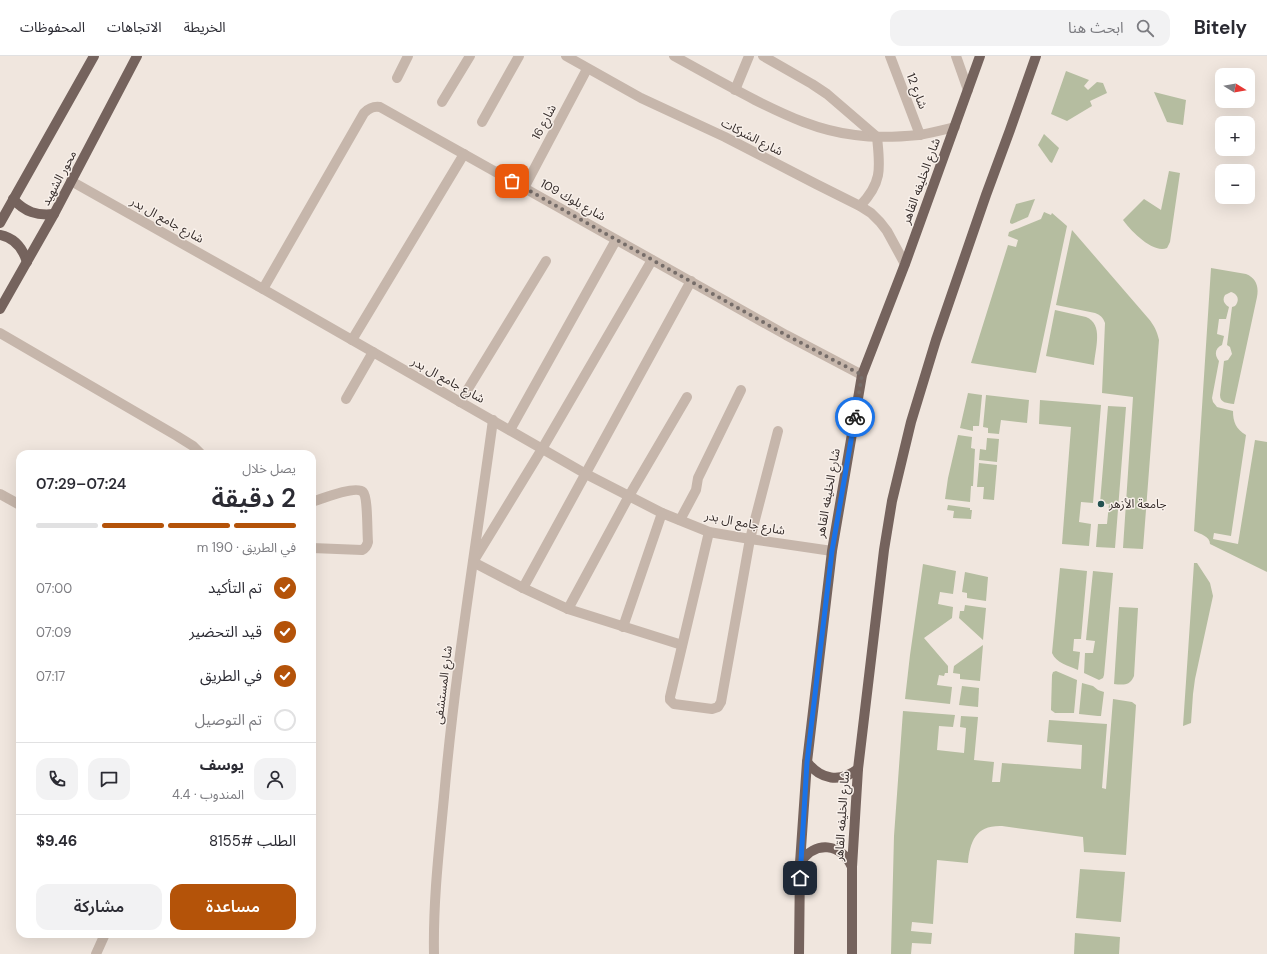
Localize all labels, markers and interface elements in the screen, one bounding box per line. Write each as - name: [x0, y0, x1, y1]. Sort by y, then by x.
- search box: [890, 10, 1170, 46]
- text: Bitely: [1194, 15, 1247, 40]
- icon: search: [1134, 17, 1156, 39]
- text: المحفوظات: [20, 18, 85, 36]
- text: الاتجاهات: [107, 18, 162, 36]
- text: الخريطة: [184, 18, 226, 36]
- text: ابحث هنا: [1068, 18, 1124, 38]
- north arrow: [1215, 68, 1255, 108]
- map controls: [1215, 68, 1255, 204]
- street label: شارع 12: [902, 71, 931, 112]
- street label: شارع 16: [528, 102, 561, 143]
- street label: شارع الشركات: [718, 115, 786, 160]
- button: +: [1215, 116, 1255, 156]
- street label: شارع الخليفه القاهر: [898, 136, 945, 227]
- street label: محور الشهيد: [38, 148, 80, 208]
- pin: [495, 164, 529, 198]
- button: −: [1215, 164, 1255, 204]
- icon: bag: [501, 170, 523, 192]
- street label: شارع بلوك 109: [537, 175, 609, 225]
- street label: شارع جامع ال بدر: [126, 193, 206, 248]
- street label: شارع جامع ال بدر: [407, 353, 487, 408]
- courier: [835, 397, 875, 437]
- icon: bike: [844, 406, 866, 428]
- street label: شارع الخليفه القاهر: [812, 447, 845, 540]
- text: يصل خلال: [242, 460, 296, 477]
- text: 07:24–07:29: [36, 474, 126, 494]
- text: 2 دقيقة: [212, 481, 296, 515]
- place label: جامعة الأزهر: [1108, 496, 1167, 512]
- marker: جامعة الأزهر: [1096, 499, 1106, 509]
- street label: شارع جامع ال بدر: [702, 507, 786, 540]
- text: في الطريق · 190 m: [197, 539, 296, 556]
- icon: check: [274, 577, 296, 599]
- text: تم التأكيد: [208, 578, 262, 598]
- text: 07:00: [36, 580, 72, 597]
- icon: check: [274, 621, 296, 643]
- text: قيد التحضير: [189, 622, 262, 642]
- text: 07:09: [36, 624, 71, 641]
- street label: شارع المستشفى: [430, 645, 457, 725]
- icon: check: [274, 665, 296, 687]
- text: في الطريق: [200, 666, 262, 686]
- text: 07:17: [36, 668, 65, 685]
- text: تم التوصيل: [195, 710, 262, 730]
- text: يوسف: [200, 755, 244, 775]
- button: phone: [36, 758, 78, 800]
- button: chat: [88, 758, 130, 800]
- button: person: [254, 758, 296, 800]
- street label: شارع الخليفه القاهر: [831, 770, 854, 863]
- text: المندوب · 4.4: [172, 786, 244, 803]
- text: $9.46: [36, 831, 77, 851]
- text: الطلب #8155: [209, 831, 296, 851]
- pin: [783, 861, 817, 895]
- icon: home: [789, 867, 811, 889]
- button: مشاركة: [36, 884, 162, 930]
- button: مساعدة: [170, 884, 296, 930]

